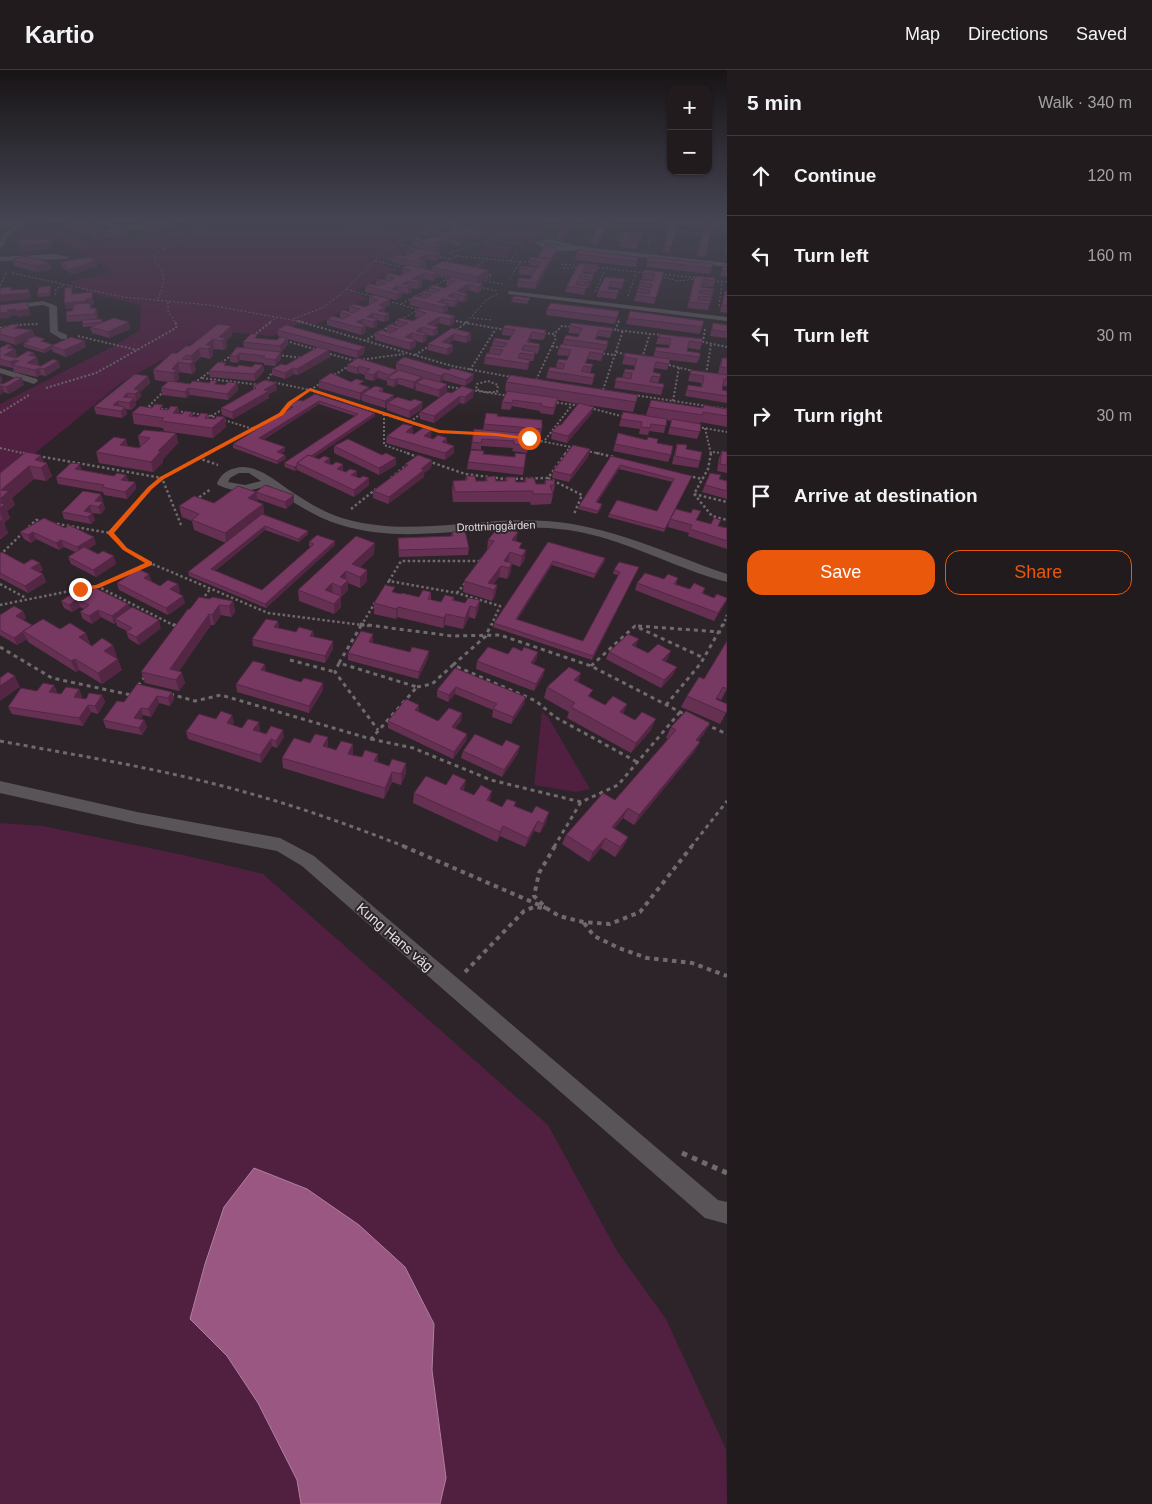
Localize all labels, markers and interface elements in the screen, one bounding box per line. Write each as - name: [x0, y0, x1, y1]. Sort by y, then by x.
- text: Kartio: [25, 21, 94, 48]
- text: Map: [905, 24, 940, 44]
- text: Directions: [968, 24, 1048, 44]
- text: Saved: [1076, 24, 1127, 44]
- map controls: [667, 85, 712, 175]
- button: +: [667, 85, 712, 130]
- text: 5 min: [747, 91, 802, 114]
- text: Walk · 340 m: [1038, 94, 1132, 111]
- button: −: [667, 130, 712, 175]
- icon: ahead: [747, 162, 775, 190]
- text: Continue: [794, 165, 876, 186]
- text: 120 m: [1088, 167, 1132, 184]
- icon: left: [747, 242, 775, 270]
- text: Turn left: [794, 245, 869, 266]
- text: 160 m: [1088, 247, 1132, 264]
- icon: left: [747, 322, 775, 350]
- text: Turn left: [794, 325, 869, 346]
- text: 30 m: [1096, 327, 1132, 344]
- icon: right: [747, 402, 775, 430]
- text: Turn right: [794, 405, 882, 426]
- text: 30 m: [1096, 407, 1132, 424]
- route start: [518, 427, 541, 450]
- icon: arrive: [747, 482, 775, 510]
- text: Arrive at destination: [794, 485, 978, 506]
- street label: Drottninggården: [456, 519, 536, 533]
- button: Save: [747, 550, 935, 595]
- button: Share: [945, 550, 1132, 595]
- route end: [69, 578, 92, 601]
- street label: Kung Hans väg: [354, 900, 436, 974]

